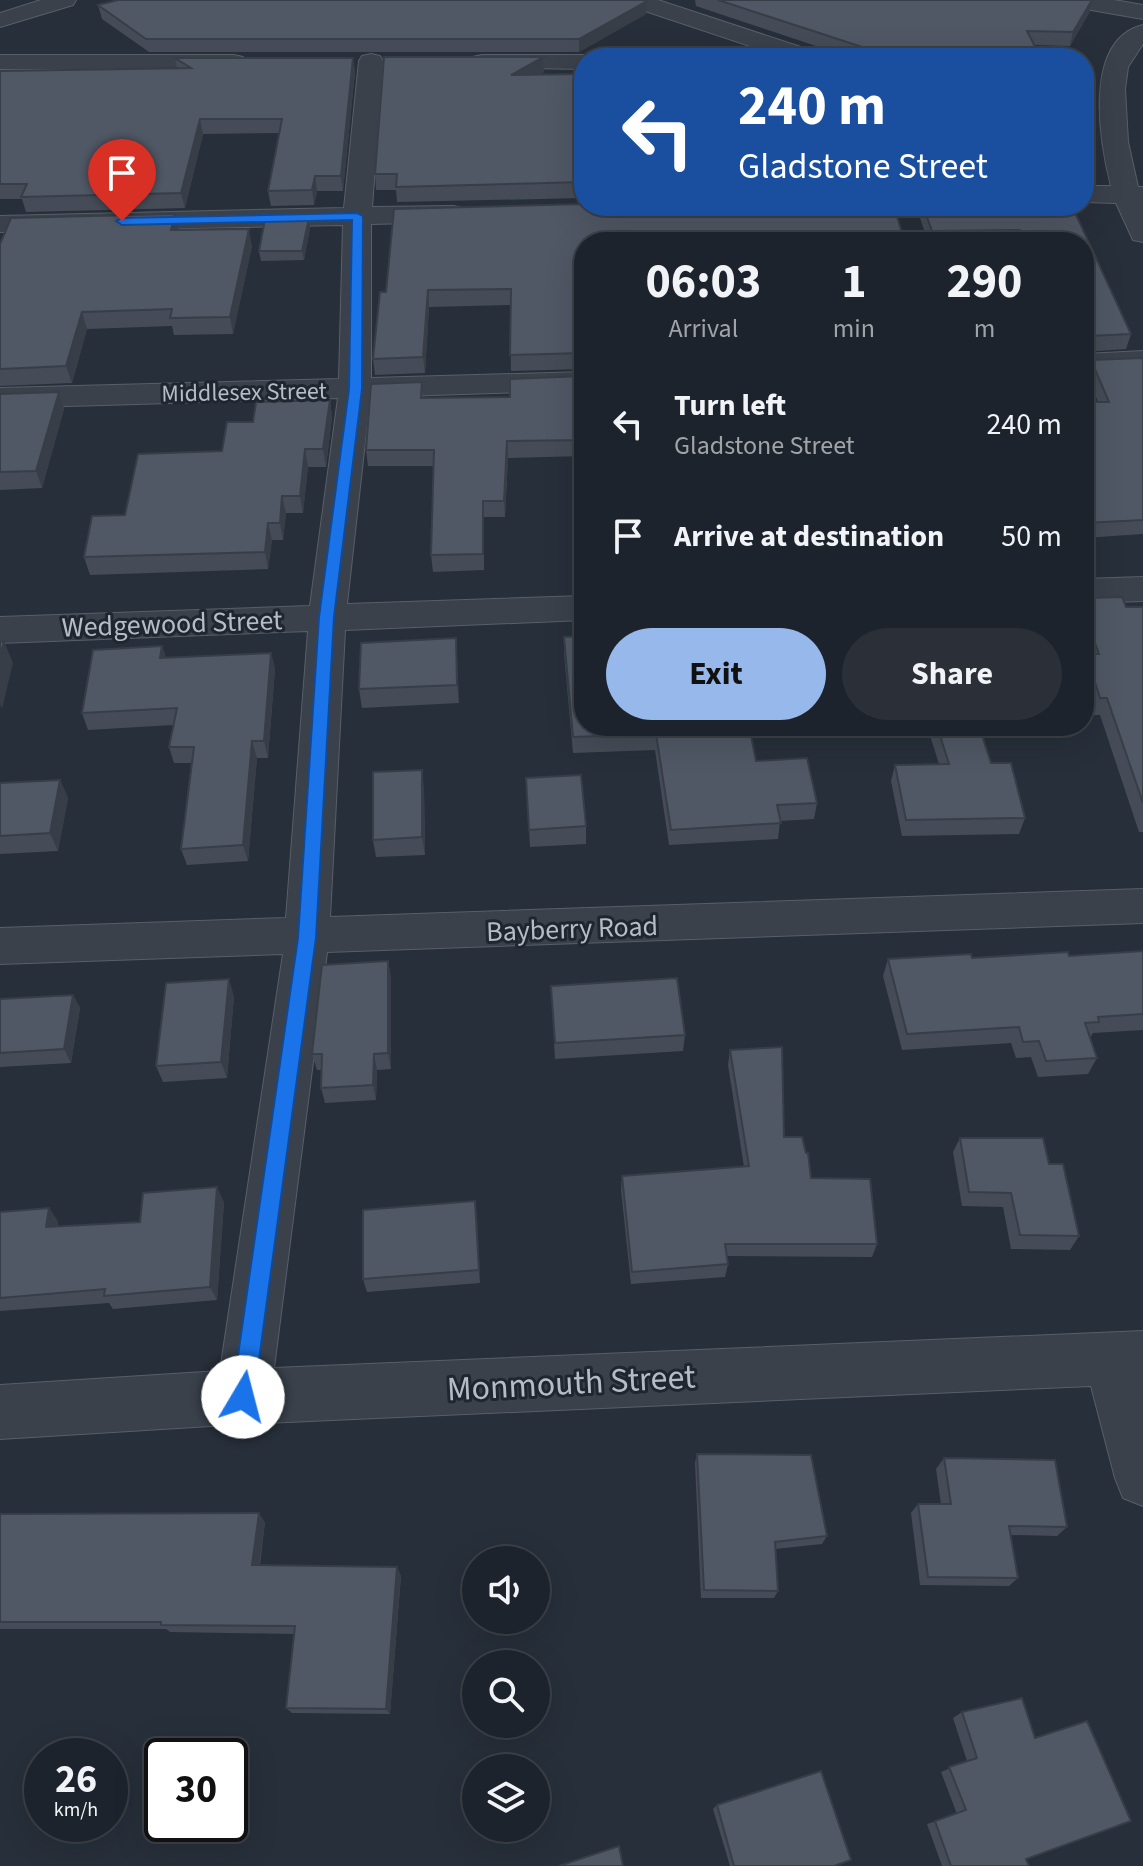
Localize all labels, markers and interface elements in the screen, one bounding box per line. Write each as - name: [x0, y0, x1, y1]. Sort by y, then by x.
- text: 240 m: [738, 67, 886, 146]
- icon: left: [606, 80, 710, 184]
- pin: [88, 139, 156, 221]
- text: Gladstone Street: [738, 141, 988, 192]
- icon: arrive: [100, 151, 144, 195]
- text: 06:03: [645, 248, 761, 316]
- text: 1: [841, 248, 867, 316]
- text: 290: [946, 248, 1022, 316]
- text: Arrival: [668, 310, 738, 347]
- text: min: [833, 310, 875, 347]
- text: m: [974, 310, 995, 347]
- street label: Middlesex Street: [161, 374, 327, 411]
- text: Turn left: [674, 384, 786, 427]
- icon: left: [606, 402, 650, 446]
- text: 240 m: [986, 403, 1062, 446]
- text: Gladstone Street: [674, 427, 855, 464]
- icon: arrive: [606, 514, 650, 558]
- text: Arrive at destination: [674, 515, 944, 558]
- text: 50 m: [1001, 515, 1062, 558]
- street label: Wedgewood Street: [61, 600, 284, 648]
- button: Exit: [606, 628, 826, 720]
- button: Share: [842, 628, 1062, 720]
- street label: Bayberry Road: [485, 906, 659, 952]
- street label: Monmouth Street: [446, 1352, 697, 1414]
- position arrow: [201, 1355, 285, 1439]
- map controls: [462, 1546, 550, 1842]
- button: sound: [462, 1546, 550, 1634]
- button: search: [462, 1650, 550, 1738]
- speed limit sign: 30: [144, 1738, 248, 1842]
- text: 26: [55, 1751, 97, 1808]
- button: layers: [462, 1754, 550, 1842]
- text: km/h: [54, 1796, 98, 1824]

